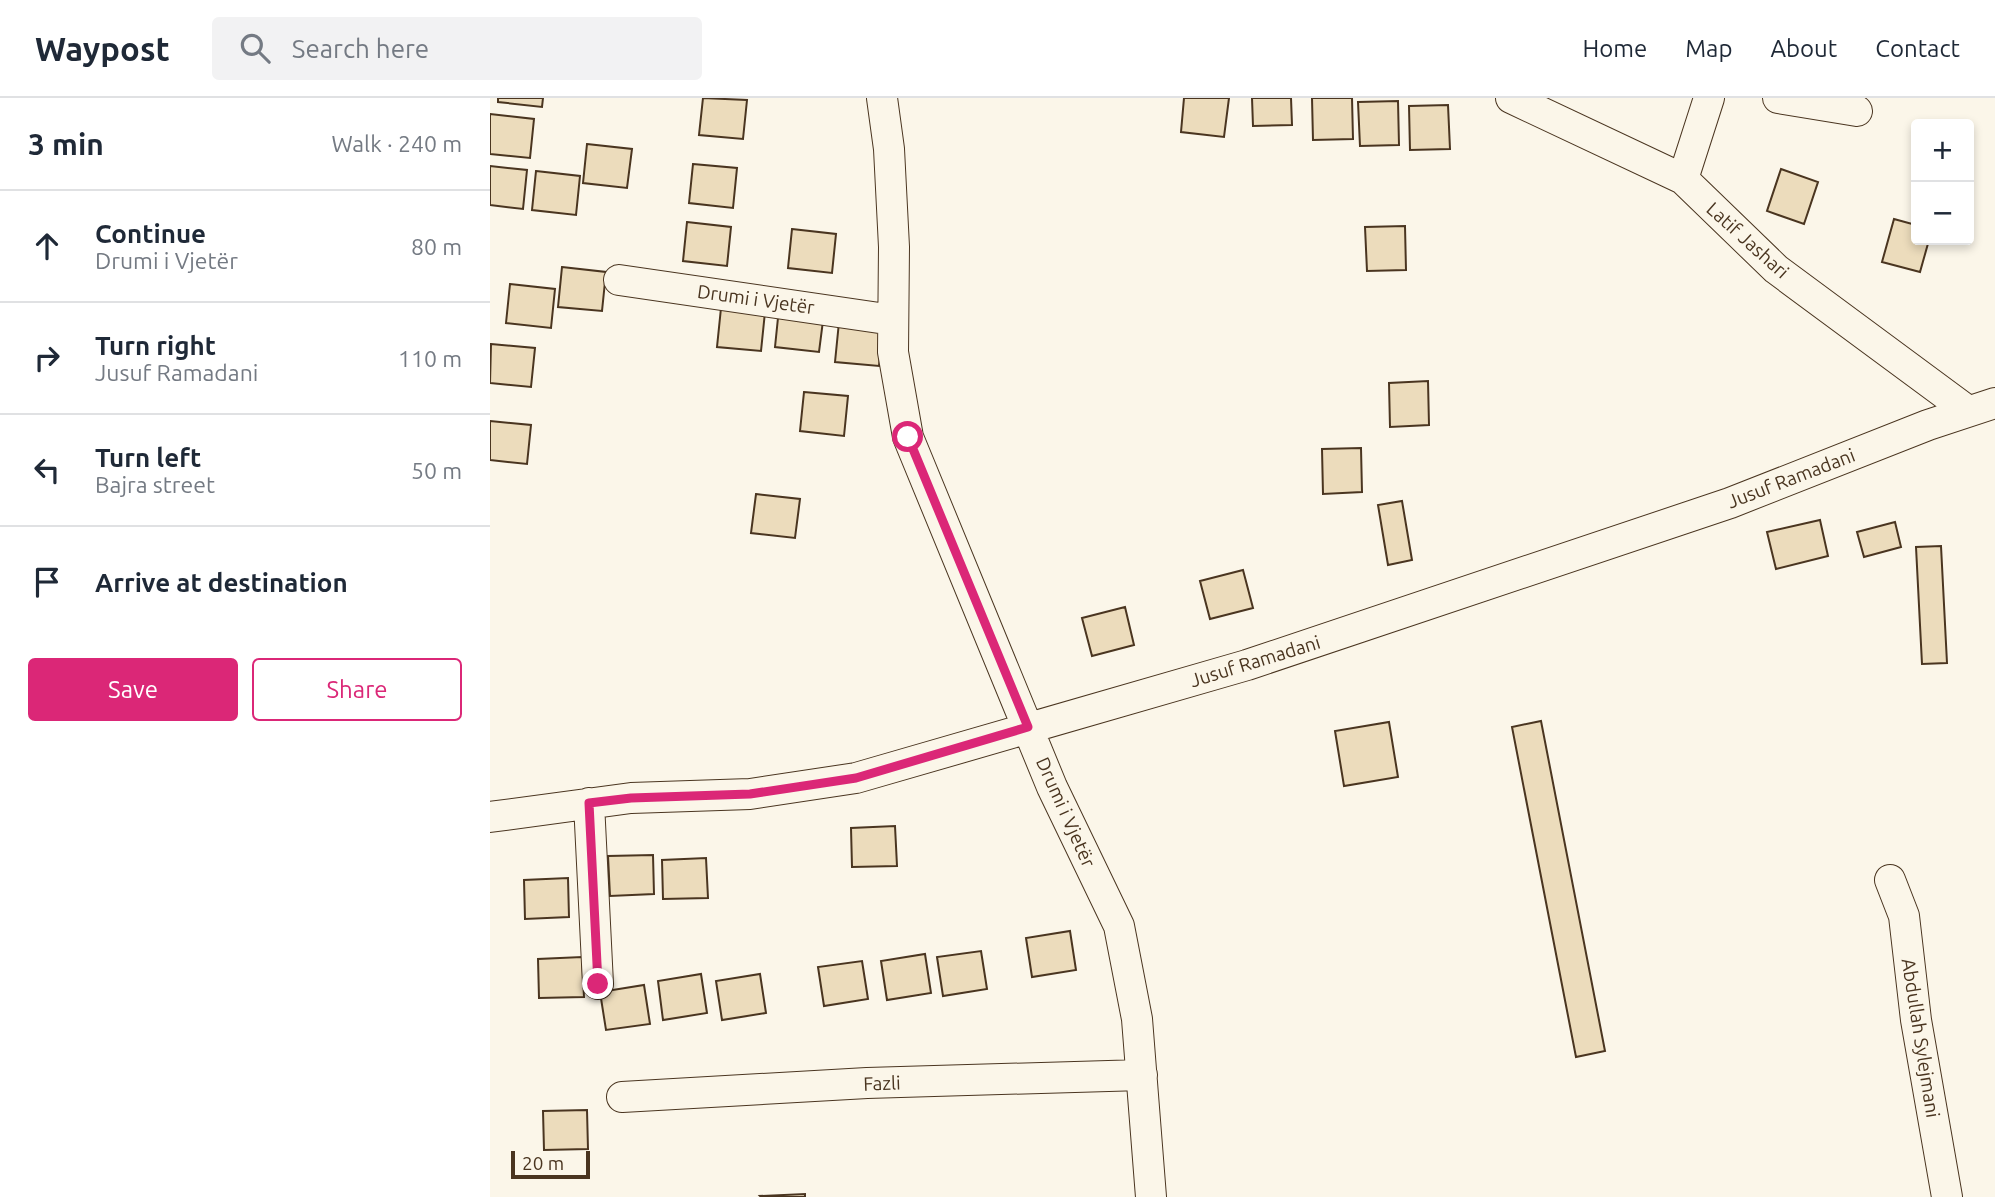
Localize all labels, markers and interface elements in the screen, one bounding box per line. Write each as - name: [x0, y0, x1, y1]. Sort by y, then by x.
- search box: [212, 17, 702, 80]
- icon: search: [236, 29, 274, 67]
- text: Waypost: [35, 30, 170, 67]
- text: Search here: [292, 34, 429, 63]
- text: Home: [1582, 35, 1647, 62]
- text: Map: [1685, 35, 1732, 62]
- text: About: [1770, 35, 1837, 62]
- text: Contact: [1875, 35, 1960, 62]
- map controls: [1911, 119, 1974, 245]
- button: +: [1911, 119, 1974, 182]
- text: 3 min: [28, 127, 104, 161]
- text: Walk · 240 m: [331, 131, 462, 156]
- button: −: [1911, 182, 1974, 245]
- street label: Latif Jashari: [1702, 197, 1794, 283]
- text: Continue: [95, 219, 206, 248]
- icon: ahead: [28, 227, 66, 265]
- text: 80 m: [411, 234, 462, 259]
- text: Drumi i Vjetër: [95, 248, 238, 273]
- street label: Drumi i Vjetër: [696, 280, 816, 318]
- text: Turn right: [95, 331, 216, 360]
- icon: right: [28, 339, 66, 377]
- text: 110 m: [398, 346, 462, 371]
- text: Jusuf Ramadani: [95, 360, 258, 385]
- route start: [892, 421, 923, 452]
- text: Turn left: [95, 443, 201, 472]
- street label: Jusuf Ramadani: [1724, 444, 1858, 512]
- icon: left: [28, 451, 66, 489]
- text: 50 m: [411, 458, 462, 483]
- text: Bajra street: [95, 472, 215, 497]
- icon: arrive: [28, 563, 66, 601]
- text: Arrive at destination: [95, 568, 348, 597]
- street label: Jusuf Ramadani: [1187, 631, 1323, 691]
- button: Save: [28, 658, 238, 721]
- button: Share: [252, 658, 462, 721]
- street label: Drumi i Vjetër: [1032, 754, 1100, 870]
- street label: Abdullah Sylejmani: [1898, 957, 1944, 1119]
- route end: [582, 968, 613, 999]
- street label: Fazli: [863, 1071, 901, 1095]
- scale bar: [511, 1148, 590, 1180]
- text: 20 m: [522, 1152, 564, 1174]

